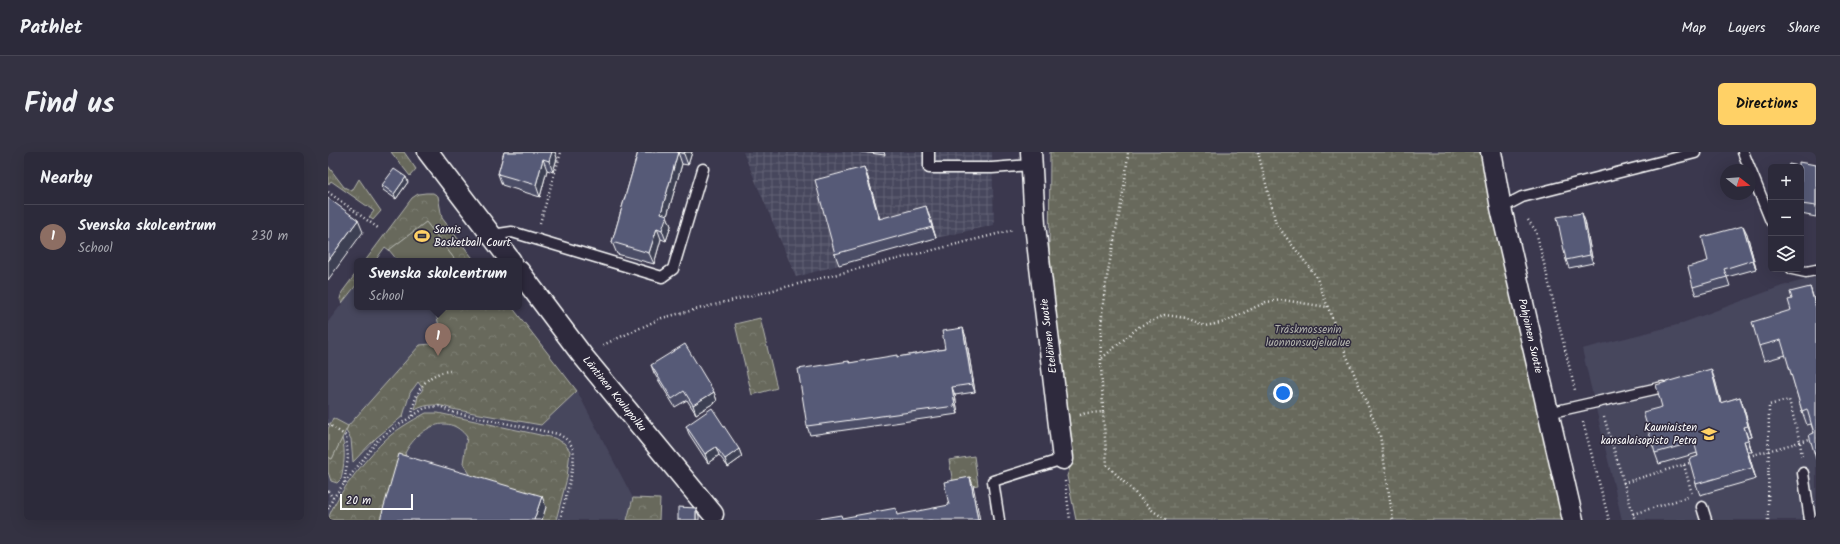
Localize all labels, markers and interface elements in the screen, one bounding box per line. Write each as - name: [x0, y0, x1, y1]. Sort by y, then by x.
- text: Pathlet: [20, 13, 82, 43]
- text: Map: [1682, 17, 1706, 39]
- text: Layers: [1728, 17, 1766, 39]
- text: Share: [1788, 17, 1820, 39]
- text: Find us: [24, 82, 115, 127]
- button: Directions: [1718, 83, 1816, 125]
- north arrow: [1720, 164, 1756, 200]
- map controls: [1768, 164, 1804, 272]
- button: +: [1768, 164, 1804, 200]
- text: Nearby: [40, 165, 92, 192]
- button: −: [1768, 200, 1804, 236]
- text: Svenska skolcentrum: [78, 214, 216, 238]
- place label: Samis Basketball Court: [434, 221, 511, 252]
- text: 1: [51, 226, 55, 247]
- text: 230 m: [251, 226, 288, 247]
- sports icon: Samis Basketball Court: [413, 227, 431, 245]
- button: layers: [1768, 236, 1804, 272]
- text: School: [78, 238, 113, 259]
- popup: [354, 258, 522, 310]
- text: Svenska skolcentrum: [369, 262, 507, 286]
- text: School: [369, 286, 404, 307]
- street label: Pohjoinen Suotie: [1513, 297, 1547, 375]
- street label: Eteläinen Suotie: [1035, 298, 1063, 374]
- park label: Träskmossenin luonnonsuojelualue: [1266, 321, 1350, 352]
- pin: 1: [425, 323, 451, 356]
- street label: Läntinen Koulupolku: [578, 352, 651, 436]
- your location: [1273, 383, 1293, 403]
- place label: Kauniaisten kansalaisopisto Petra: [1601, 419, 1697, 450]
- school or university icon: Kauniaisten kansalaisopisto Petra: [1700, 425, 1718, 443]
- scale bar: [340, 492, 413, 511]
- text: 20 m: [346, 492, 371, 510]

